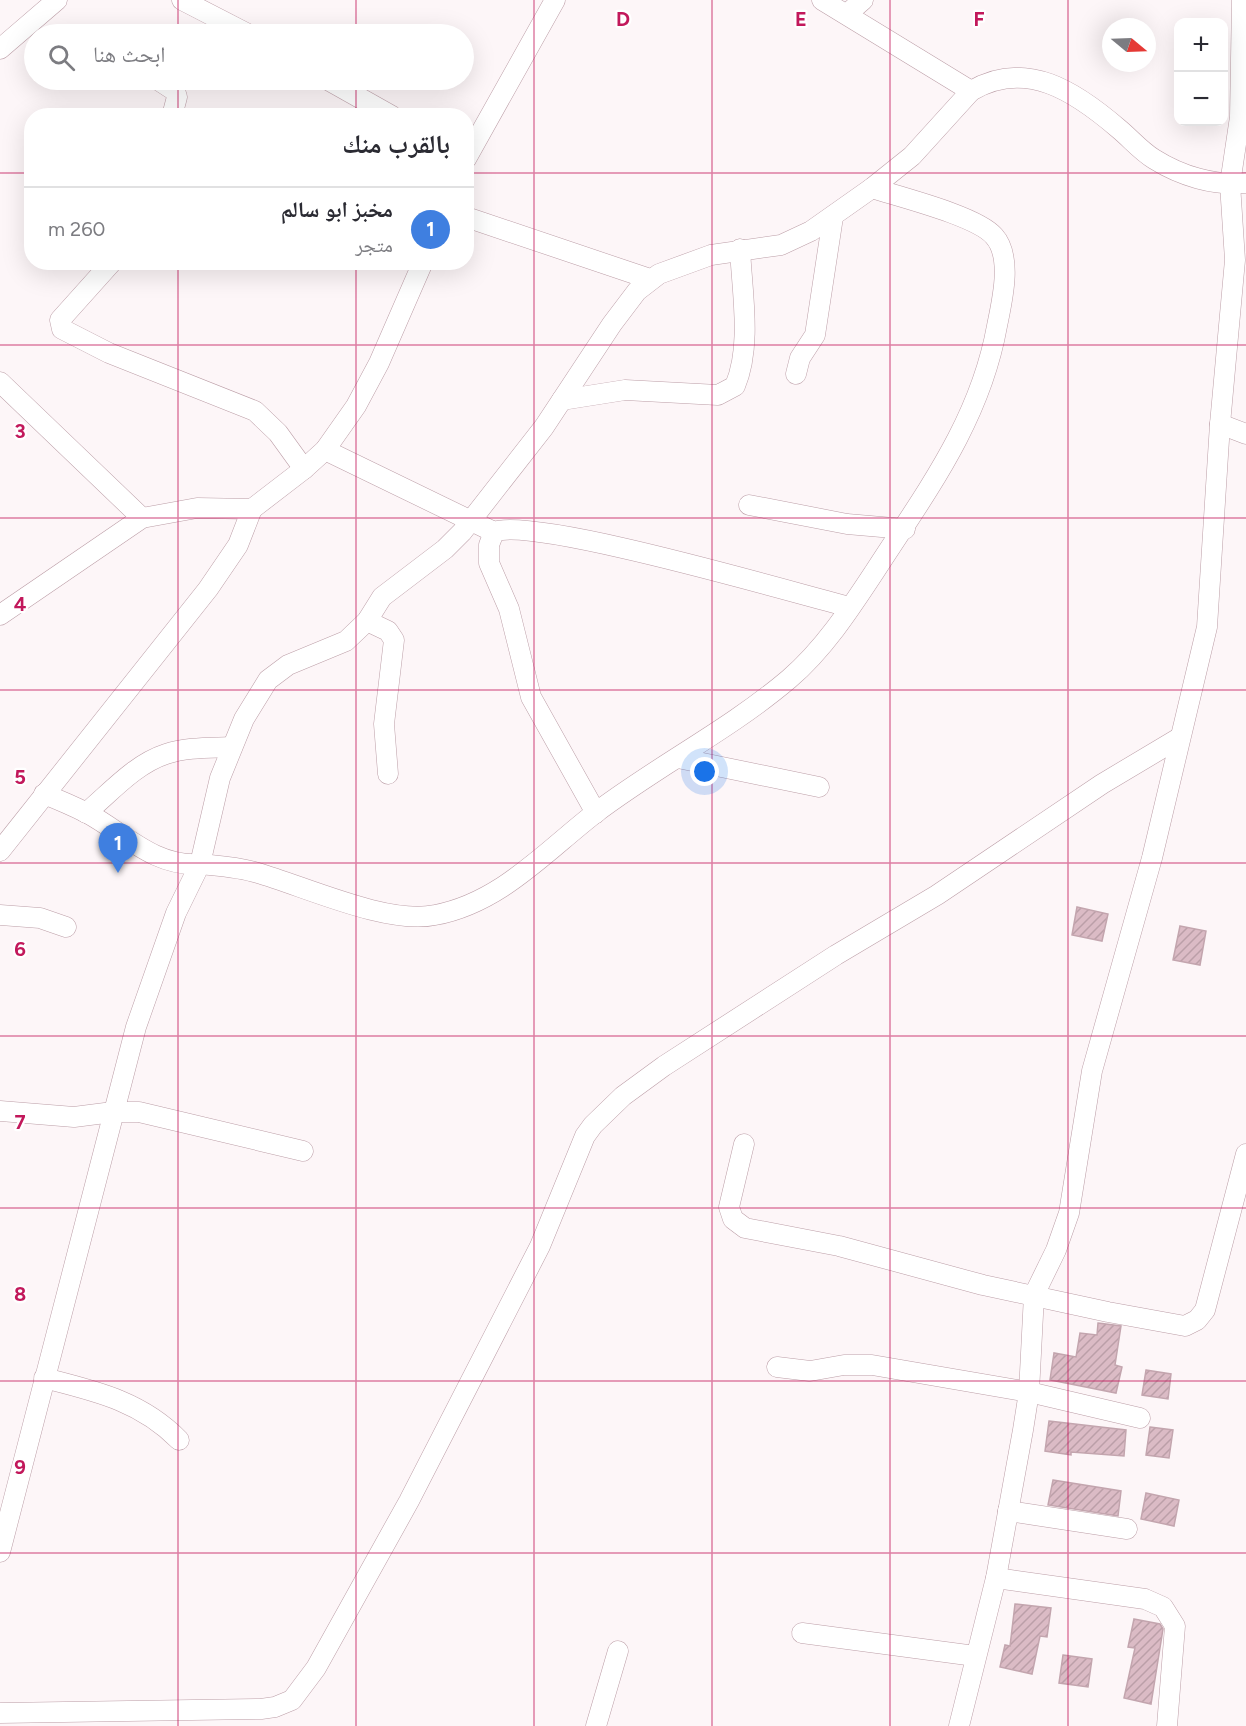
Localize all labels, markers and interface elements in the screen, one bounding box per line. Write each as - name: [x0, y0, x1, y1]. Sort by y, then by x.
- text: D: [616, 7, 630, 31]
- text: E: [795, 7, 807, 31]
- text: F: [973, 7, 985, 31]
- north arrow: [1102, 18, 1156, 72]
- map controls: [1174, 18, 1228, 126]
- button: +: [1174, 18, 1228, 72]
- search box: [24, 24, 474, 90]
- icon: search: [45, 41, 78, 74]
- text: ابحث هنا: [93, 41, 166, 68]
- button: −: [1174, 72, 1228, 126]
- text: بالقرب منك: [342, 128, 450, 160]
- text: مخبز ابو سالم: [281, 196, 393, 223]
- text: 260 m: [48, 217, 105, 241]
- text: 1: [426, 217, 435, 241]
- text: متجر: [355, 233, 393, 257]
- text: 3: [14, 419, 26, 443]
- text: 4: [14, 592, 27, 616]
- your location: [690, 757, 719, 786]
- text: 5: [14, 765, 26, 789]
- pin: 1: [98, 824, 138, 873]
- text: 6: [14, 937, 26, 961]
- text: 7: [14, 1110, 26, 1134]
- text: 8: [14, 1282, 26, 1306]
- text: 9: [14, 1455, 26, 1479]

